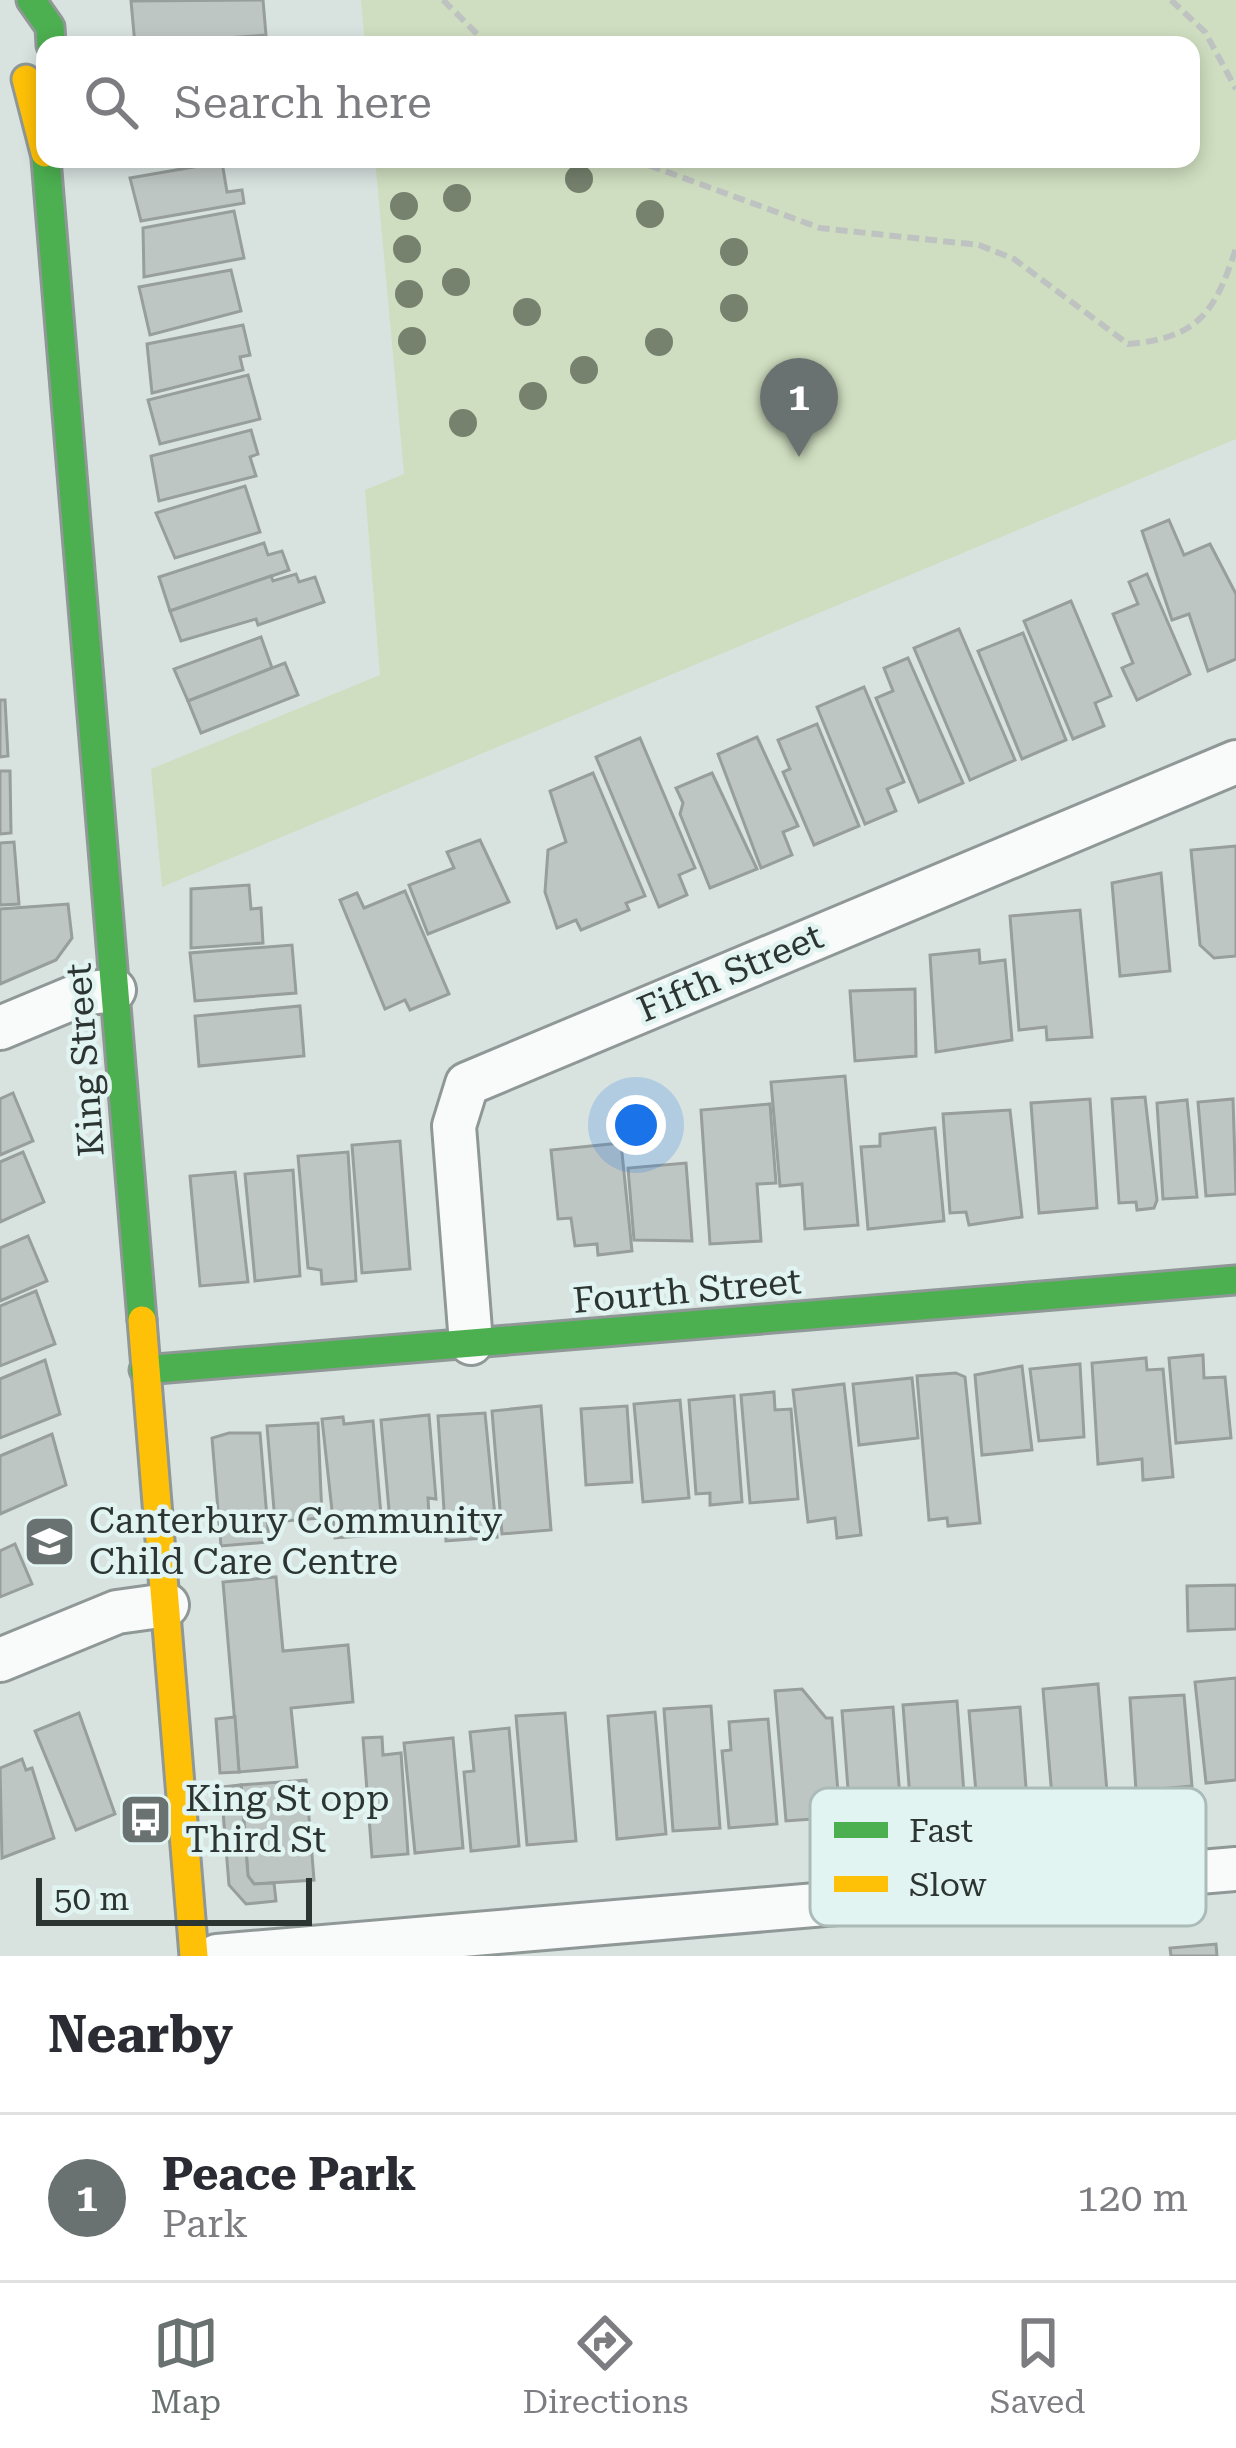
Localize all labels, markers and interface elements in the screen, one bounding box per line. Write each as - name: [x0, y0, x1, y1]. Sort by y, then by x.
- search box: [36, 36, 1200, 168]
- icon: search: [78, 69, 144, 135]
- text: Search here: [174, 76, 432, 129]
- pin: 1: [760, 358, 838, 457]
- street label: Fifth Street: [632, 915, 829, 1031]
- street label: King Street: [57, 962, 113, 1158]
- your location: [606, 1095, 666, 1155]
- street label: Fourth Street: [571, 1260, 803, 1322]
- place label: Canterbury Community Child Care Centre: [89, 1500, 503, 1583]
- school or university icon: Canterbury Community Child Care Centre: [22, 1513, 78, 1569]
- place label: King St opp Third St: [185, 1778, 389, 1861]
- legend: [810, 1788, 1206, 1926]
- bus stop icon: King St opp Third St: [118, 1791, 174, 1847]
- text: Fast: [909, 1811, 973, 1850]
- text: Slow: [909, 1865, 987, 1904]
- scale bar: [36, 1872, 312, 1925]
- text: 50 m: [54, 1879, 129, 1918]
- text: Nearby: [48, 2005, 233, 2064]
- text: Peace Park: [162, 2148, 416, 2201]
- text: 1: [76, 2175, 98, 2221]
- text: 120 m: [1077, 2175, 1188, 2221]
- text: Park: [162, 2201, 248, 2247]
- tab: Map: [151, 2310, 221, 2421]
- tab: Directions: [522, 2310, 688, 2421]
- tab: Saved: [990, 2310, 1085, 2421]

